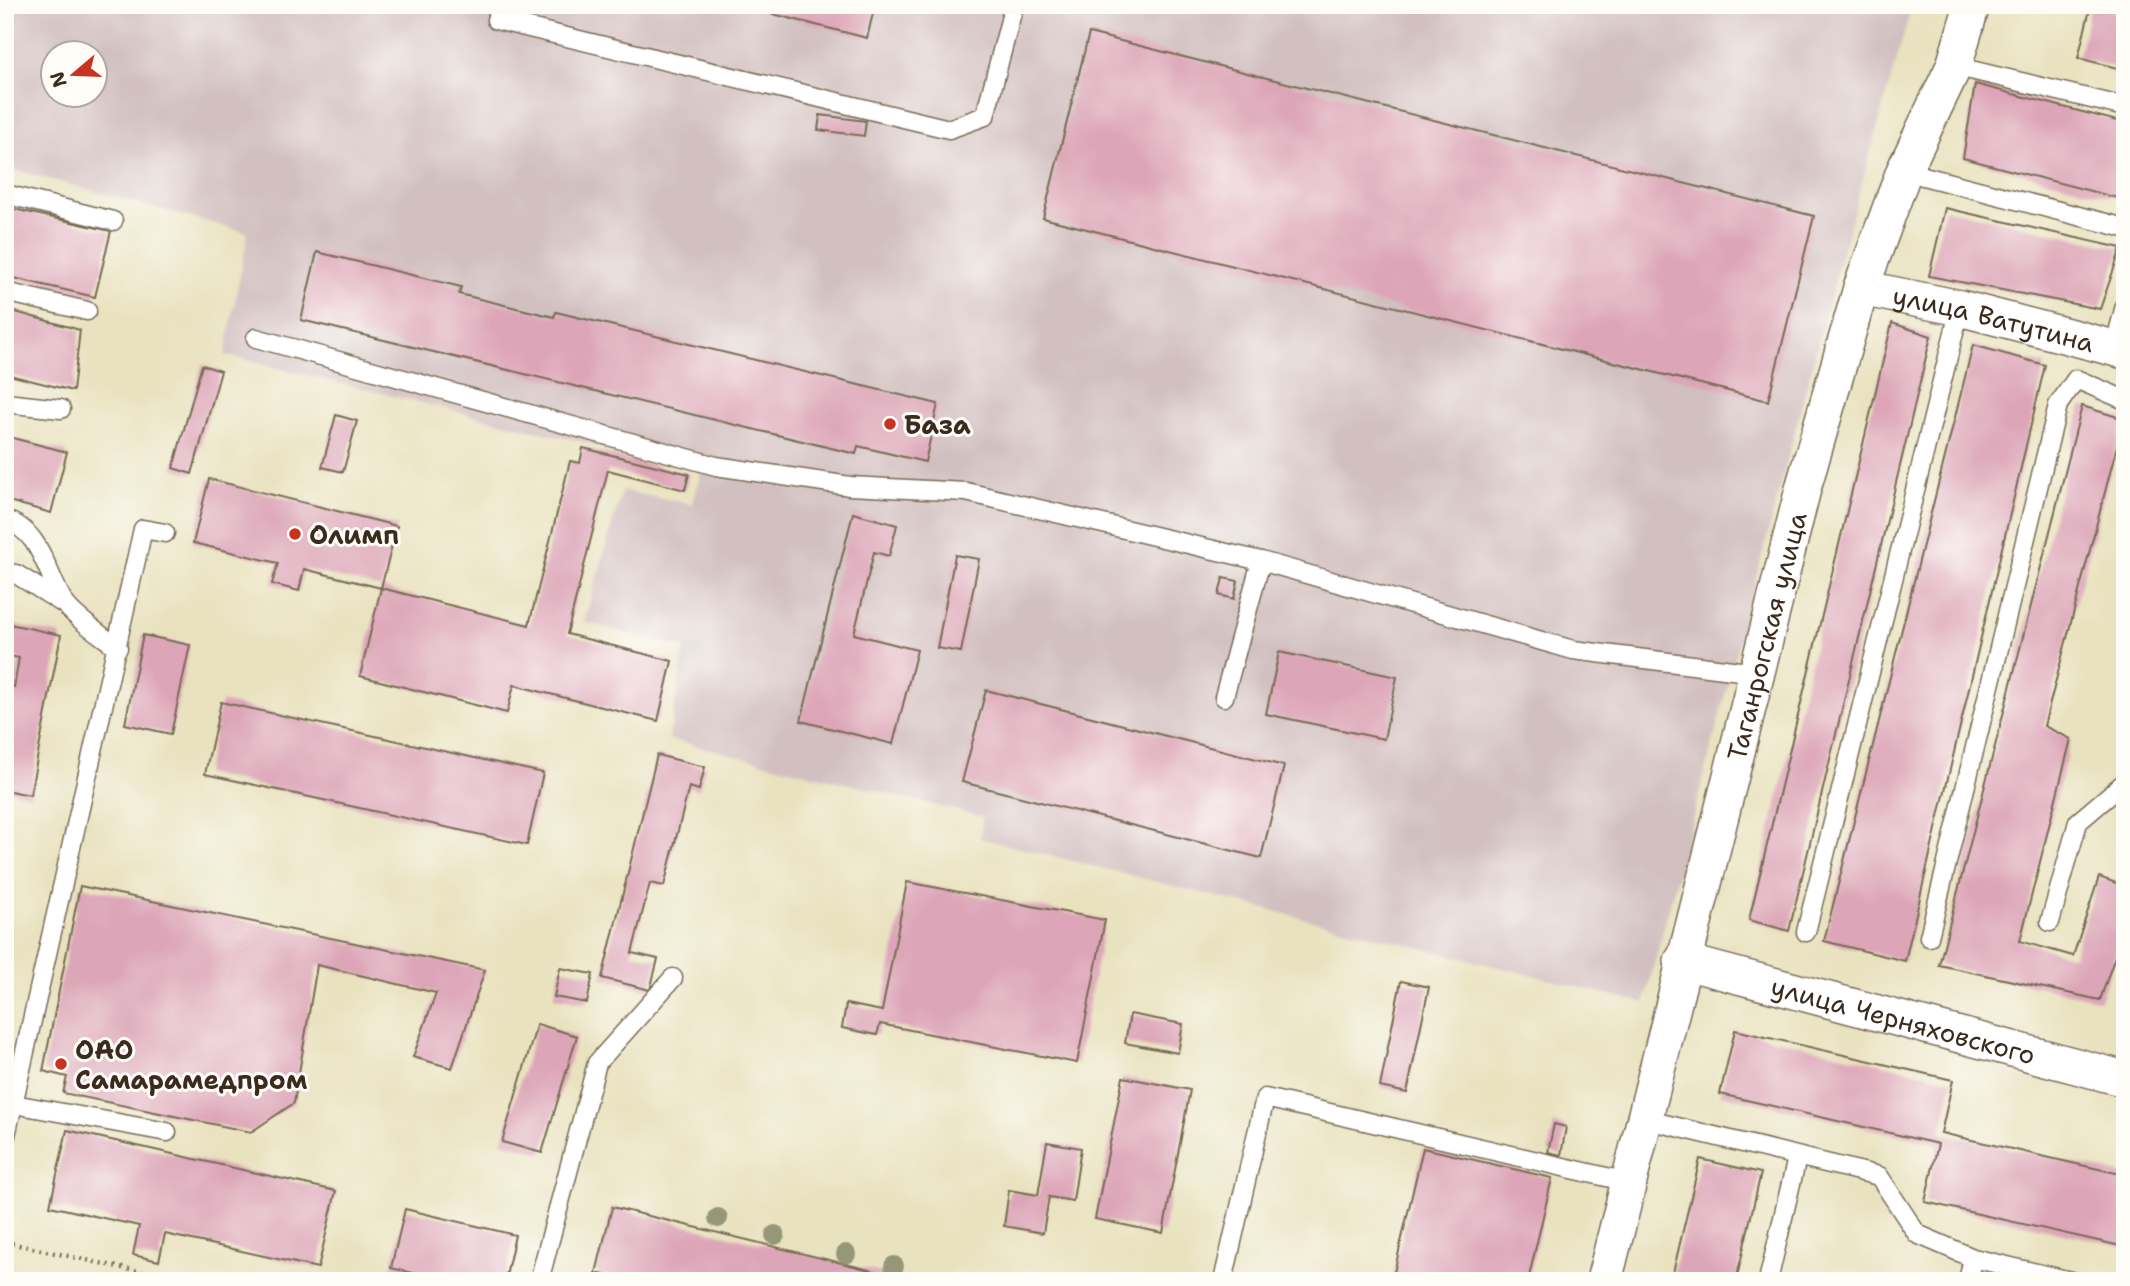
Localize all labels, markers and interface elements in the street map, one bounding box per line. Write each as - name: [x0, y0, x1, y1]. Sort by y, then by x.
- north arrow: [38, 38, 108, 108]
- text: N: [44, 68, 73, 91]
- street label: улица Ватутина: [1890, 277, 2098, 360]
- place label: База: [904, 407, 971, 442]
- marker: База: [882, 416, 898, 432]
- street label: Таганрогская улица: [1718, 508, 1814, 764]
- place label: Олимп: [309, 517, 399, 552]
- marker: Олимп: [287, 526, 303, 542]
- street label: улица Черняховского: [1767, 968, 2039, 1072]
- place label: ОАО Самарамедпром: [75, 1032, 308, 1097]
- marker: ОАО Самарамедпром: [53, 1056, 69, 1072]

